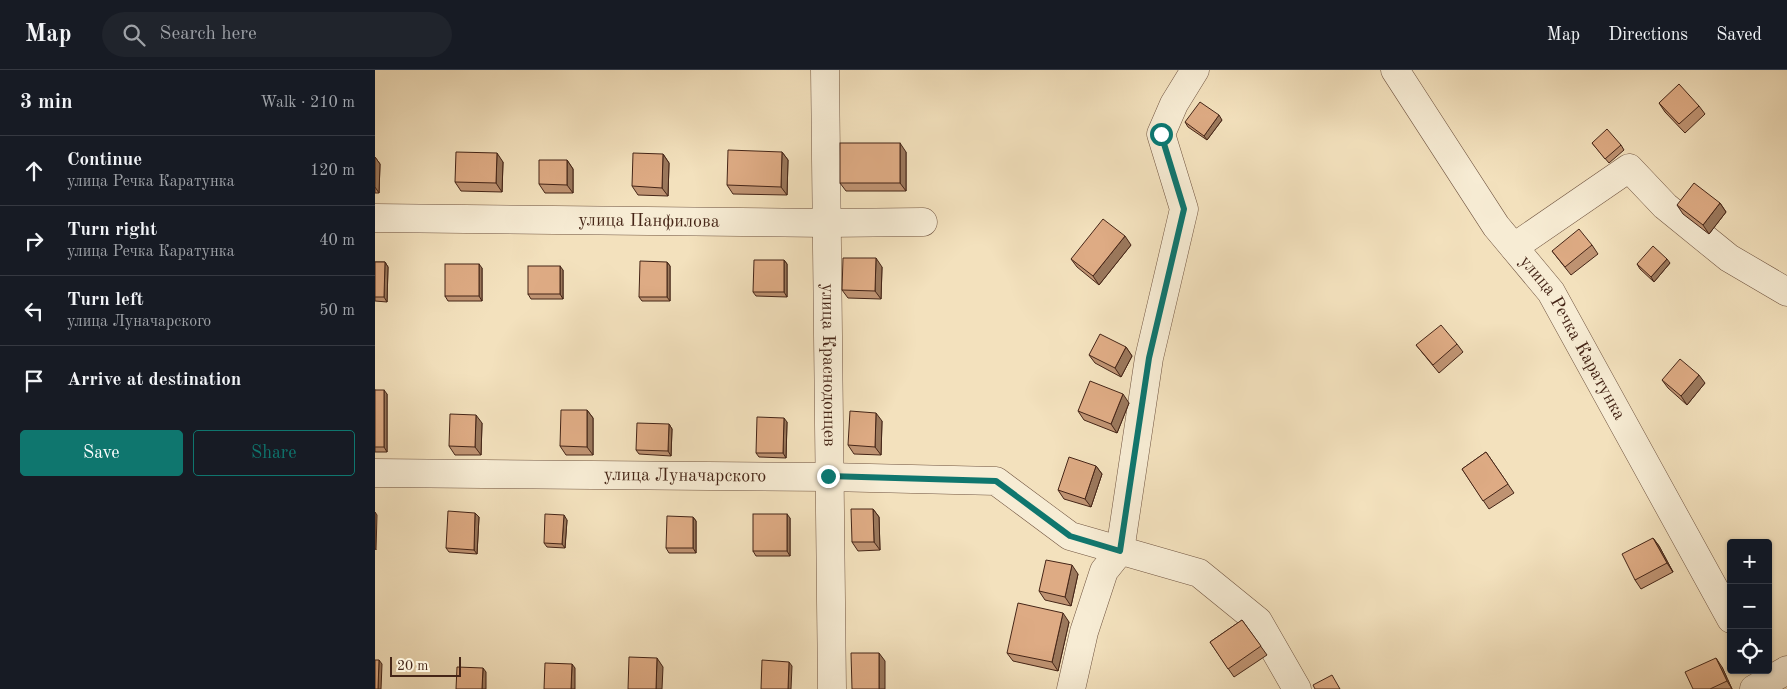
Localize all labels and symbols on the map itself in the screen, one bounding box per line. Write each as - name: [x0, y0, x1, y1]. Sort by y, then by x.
- route start: [1150, 123, 1173, 146]
- street label: улица Панфилова: [578, 211, 720, 231]
- street label: улица Речка Каратунка: [1516, 252, 1629, 423]
- street label: улица Краснодонцев: [818, 283, 838, 447]
- route end: [817, 465, 840, 488]
- street label: улица Луначарского: [604, 466, 766, 485]
- scale bar: [390, 654, 461, 677]

